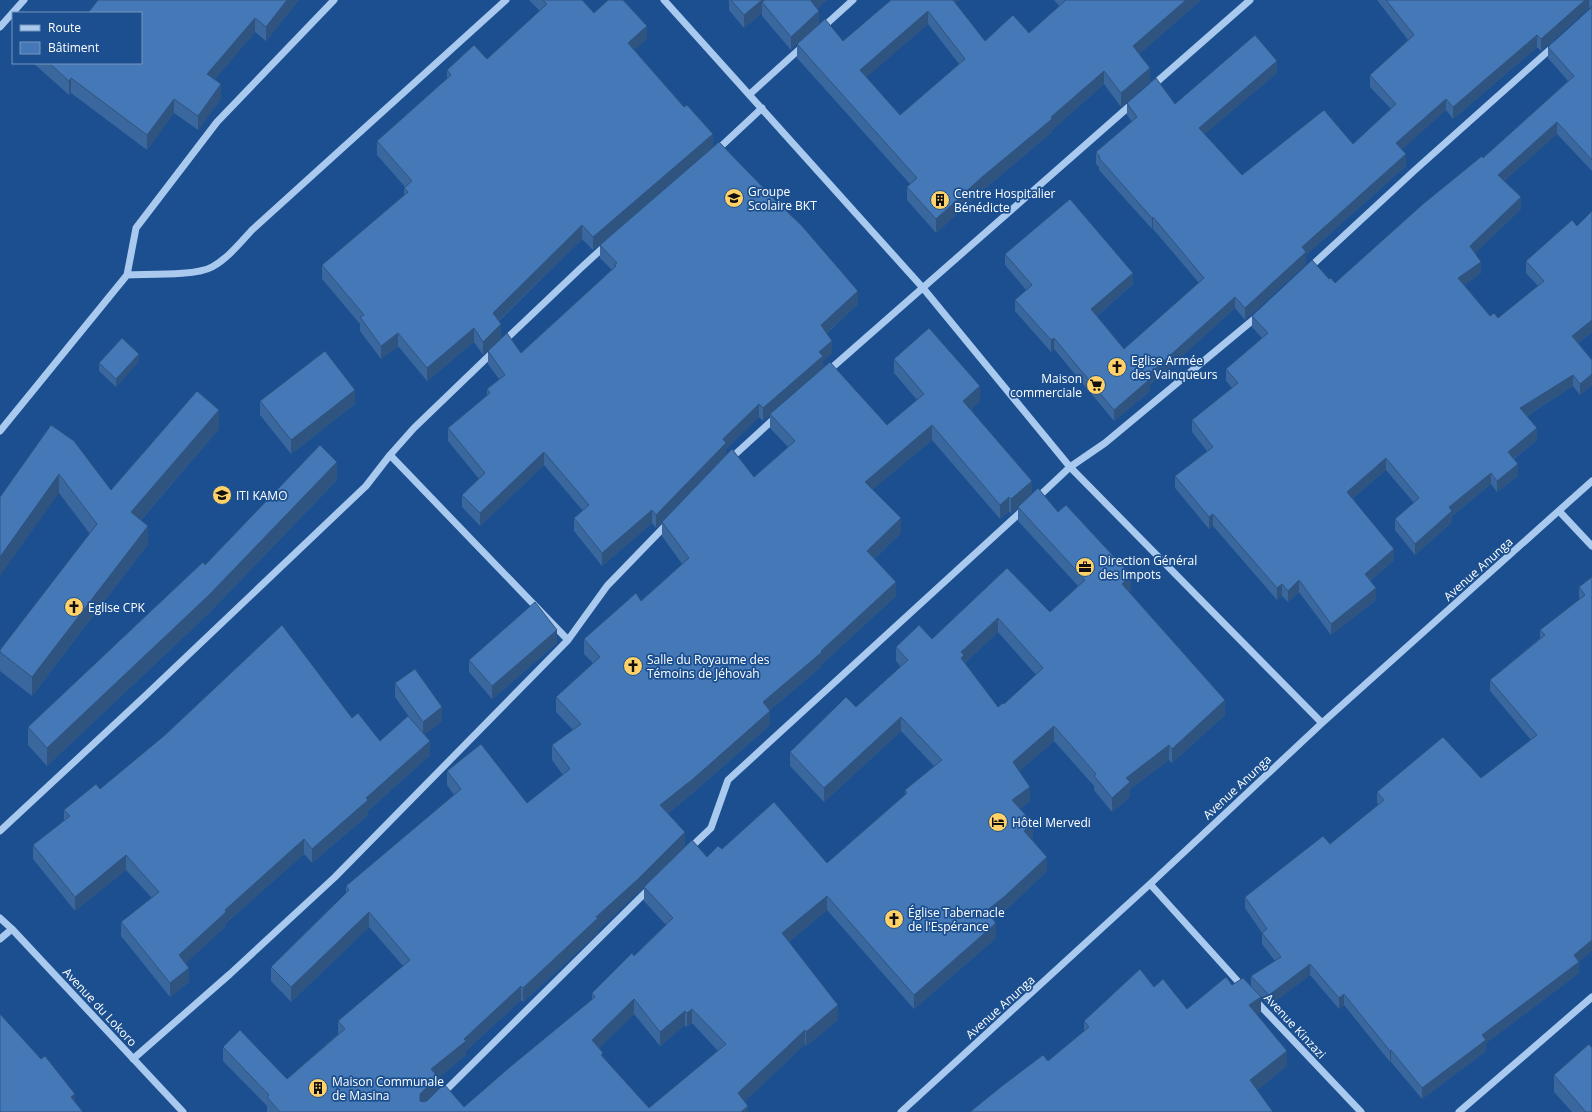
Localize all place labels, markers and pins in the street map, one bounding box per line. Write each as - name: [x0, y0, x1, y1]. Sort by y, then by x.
- place label: Groupe Scolaire BKT: [748, 183, 817, 214]
- place label: Centre Hospitalier Bénédicte: [954, 185, 1056, 216]
- school or university icon: Groupe Scolaire BKT: [723, 187, 745, 209]
- building icon: Centre Hospitalier Bénédicte: [929, 189, 951, 211]
- place label: Eglise Armée des Vainqueurs: [1131, 352, 1218, 383]
- church icon: Eglise Armée des Vainqueurs: [1106, 356, 1128, 378]
- place label: Maison commerciale: [1010, 370, 1082, 401]
- supermarket icon: Maison commerciale: [1085, 374, 1107, 396]
- school or university icon: ITI KAMO: [211, 484, 233, 506]
- place label: ITI KAMO: [236, 487, 288, 504]
- place label: Direction Général des Impots: [1099, 552, 1197, 583]
- office icon: Direction Général des Impots: [1074, 556, 1096, 578]
- church icon: Eglise CPK: [63, 596, 85, 618]
- place label: Eglise CPK: [88, 599, 146, 616]
- place label: Salle du Royaume des Témoins de Jéhovah: [647, 651, 770, 682]
- church icon: Salle du Royaume des Témoins de Jéhovah: [622, 655, 644, 677]
- hotel icon: Hôtel Mervedi: [987, 811, 1009, 833]
- place label: Hôtel Mervedi: [1012, 814, 1091, 831]
- place label: Église Tabernacle de l'Espérance: [908, 904, 1005, 935]
- church icon: Église Tabernacle de l'Espérance: [883, 908, 905, 930]
- place label: Maison Communale de Masina: [332, 1073, 444, 1104]
- building icon: Maison Communale de Masina: [307, 1077, 329, 1099]

